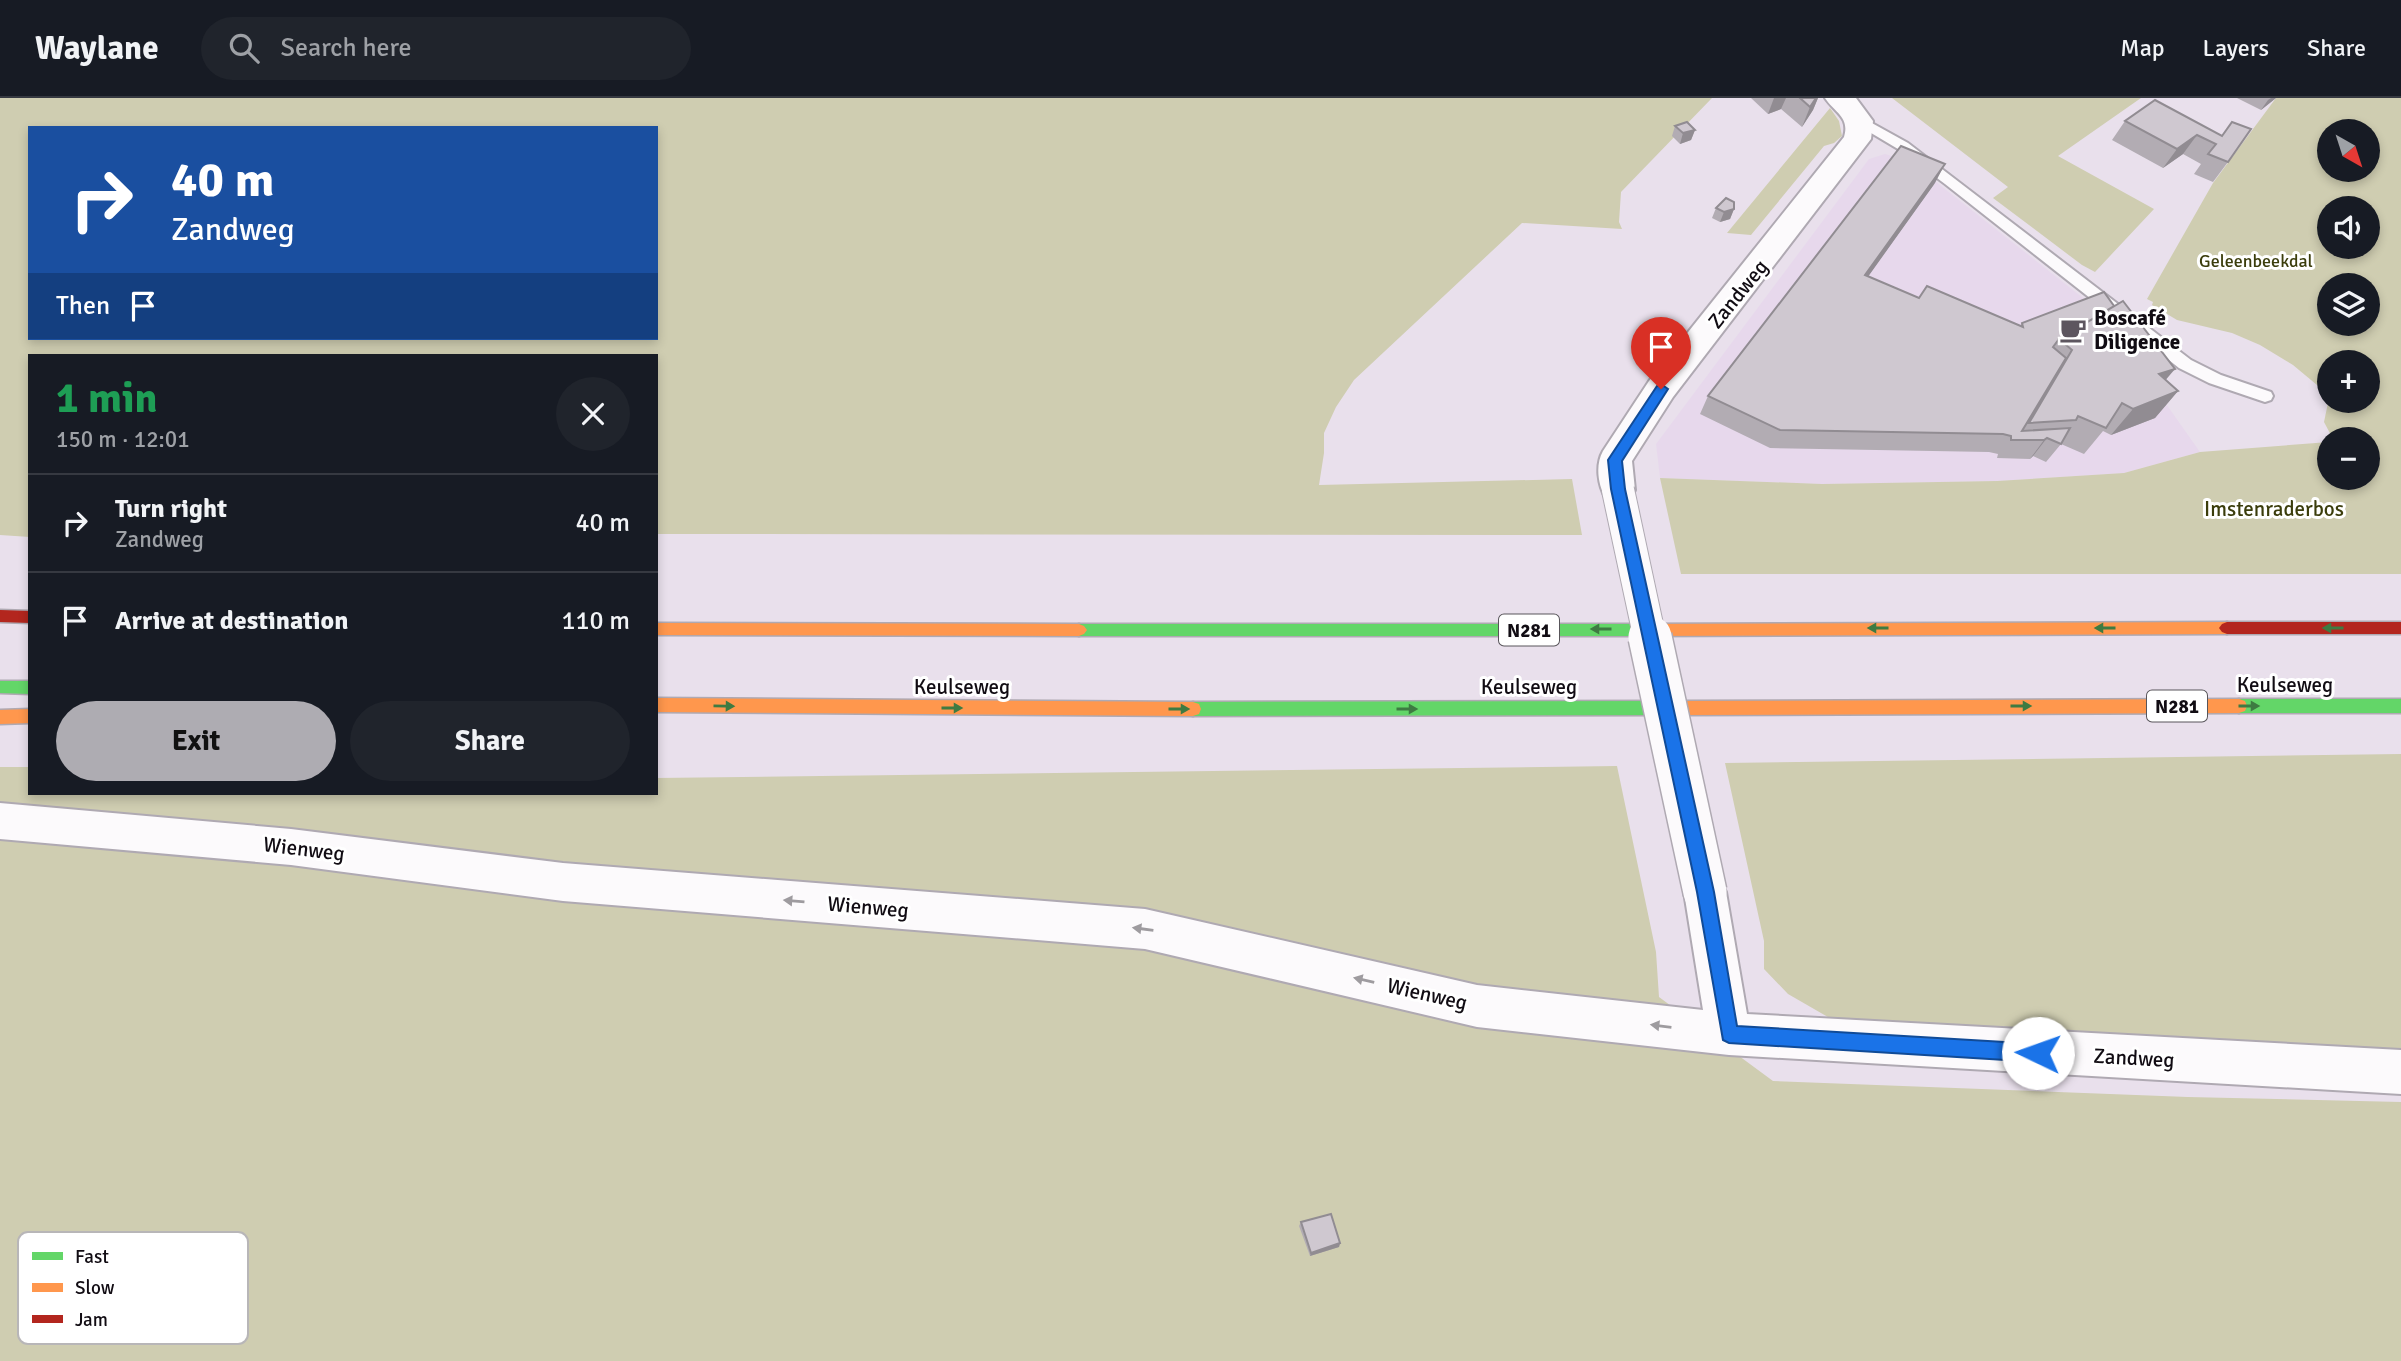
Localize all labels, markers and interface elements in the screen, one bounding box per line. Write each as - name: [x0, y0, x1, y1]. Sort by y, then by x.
- search box: [201, 17, 691, 80]
- text: Waylane: [35, 28, 159, 69]
- icon: search: [225, 29, 263, 67]
- text: Search here: [281, 32, 412, 64]
- text: Map: [2120, 33, 2165, 63]
- text: Layers: [2203, 33, 2269, 63]
- text: Share: [2307, 33, 2366, 63]
- north arrow: [2317, 119, 2380, 182]
- map controls: [2317, 119, 2380, 490]
- text: 40 m: [171, 150, 274, 210]
- icon: right: [56, 154, 147, 245]
- button: sound: [2317, 196, 2380, 259]
- text: Zandweg: [171, 210, 295, 249]
- park label: Geleenbeekdal: [2199, 250, 2313, 272]
- street label: Zandweg: [1702, 254, 1774, 334]
- button: layers: [2317, 273, 2380, 336]
- icon: arrive: [124, 287, 162, 325]
- text: Then: [56, 290, 110, 322]
- place label: Boscafé Diligence: [2094, 305, 2180, 355]
- cafe icon: Boscafé Diligence: [2058, 315, 2088, 345]
- pin: [1631, 317, 1691, 389]
- icon: arrive: [1642, 328, 1680, 366]
- button: +: [2317, 350, 2380, 413]
- text: 1 min: [56, 373, 157, 424]
- button: close: [556, 377, 630, 451]
- text: 150 m · 12:01: [56, 425, 190, 454]
- button: −: [2317, 427, 2380, 490]
- text: Turn right: [115, 493, 227, 525]
- park label: Imstenraderbos: [2204, 496, 2344, 522]
- icon: right: [56, 504, 94, 542]
- text: 40 m: [575, 507, 630, 539]
- text: Zandweg: [115, 525, 204, 554]
- icon: arrive: [56, 602, 94, 640]
- text: Arrive at destination: [115, 605, 348, 637]
- text: 110 m: [561, 605, 630, 637]
- road number: N281: [1499, 614, 1559, 646]
- one-way arrow: [1867, 622, 1889, 634]
- one-way arrow: [2094, 622, 2116, 634]
- one-way arrow: [2322, 622, 2344, 634]
- one-way arrow: [1590, 623, 1612, 635]
- street label: Keulseweg: [2237, 672, 2333, 698]
- street label: Keulseweg: [914, 674, 1010, 700]
- street label: Keulseweg: [1481, 674, 1577, 700]
- road number: N281: [2147, 691, 2207, 722]
- one-way arrow: [2011, 700, 2033, 712]
- one-way arrow: [2238, 700, 2260, 712]
- button: Exit: [56, 701, 336, 781]
- button: Share: [350, 701, 630, 781]
- one-way arrow: [714, 701, 736, 712]
- one-way arrow: [941, 702, 963, 714]
- one-way arrow: [1169, 703, 1191, 715]
- one-way arrow: [1396, 703, 1418, 714]
- street label: Wienweg: [262, 831, 346, 867]
- street label: Wienweg: [826, 890, 910, 924]
- one-way arrow: [783, 895, 805, 906]
- one-way arrow: [1132, 924, 1154, 935]
- street label: Wienweg: [1384, 972, 1470, 1016]
- one-way arrow: [1353, 974, 1375, 985]
- position arrow: [2001, 1016, 2075, 1090]
- one-way arrow: [1650, 1020, 1672, 1031]
- street label: Zandweg: [2093, 1043, 2175, 1073]
- legend: [18, 1232, 248, 1344]
- text: Fast: [75, 1245, 109, 1269]
- text: Slow: [75, 1276, 115, 1300]
- text: Jam: [75, 1308, 108, 1332]

